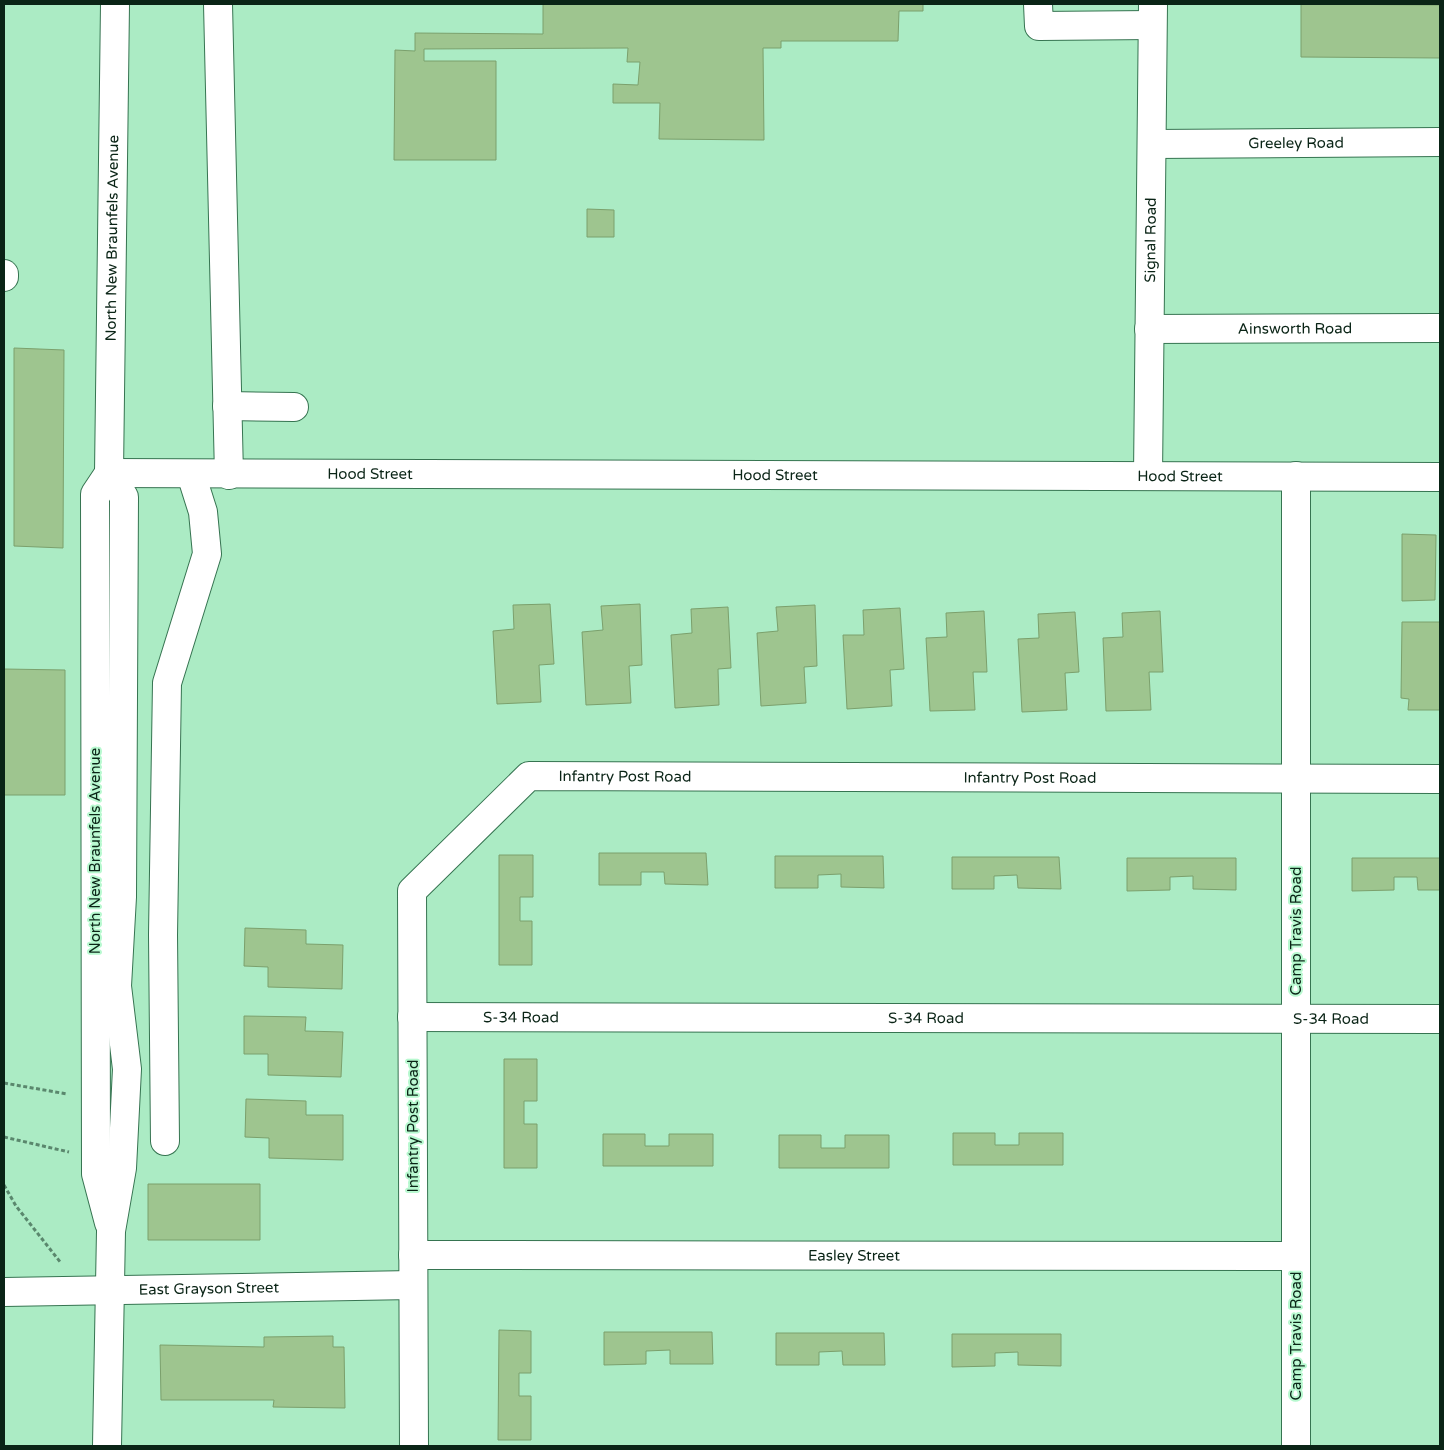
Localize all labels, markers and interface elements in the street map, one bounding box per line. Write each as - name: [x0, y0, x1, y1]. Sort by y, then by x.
- street label: Greeley Road: [1248, 134, 1344, 152]
- street label: North New Braunfels Avenue: [102, 135, 122, 342]
- street label: Signal Road: [1141, 197, 1160, 283]
- street label: Ainsworth Road: [1238, 319, 1352, 338]
- street label: Hood Street: [327, 465, 413, 483]
- street label: Hood Street: [732, 466, 818, 484]
- street label: Hood Street: [1137, 467, 1223, 485]
- street label: North New Braunfels Avenue: [86, 748, 104, 954]
- street label: Infantry Post Road: [558, 767, 691, 786]
- street label: Infantry Post Road: [963, 768, 1096, 787]
- street label: Camp Travis Road: [1287, 867, 1305, 995]
- street label: S-34 Road: [483, 1008, 559, 1026]
- street label: S-34 Road: [888, 1009, 964, 1027]
- street label: S-34 Road: [1293, 1010, 1369, 1028]
- street label: Infantry Post Road: [404, 1060, 422, 1192]
- street label: Easley Street: [808, 1246, 900, 1265]
- street label: Camp Travis Road: [1287, 1272, 1305, 1400]
- street label: East Grayson Street: [139, 1278, 280, 1299]

